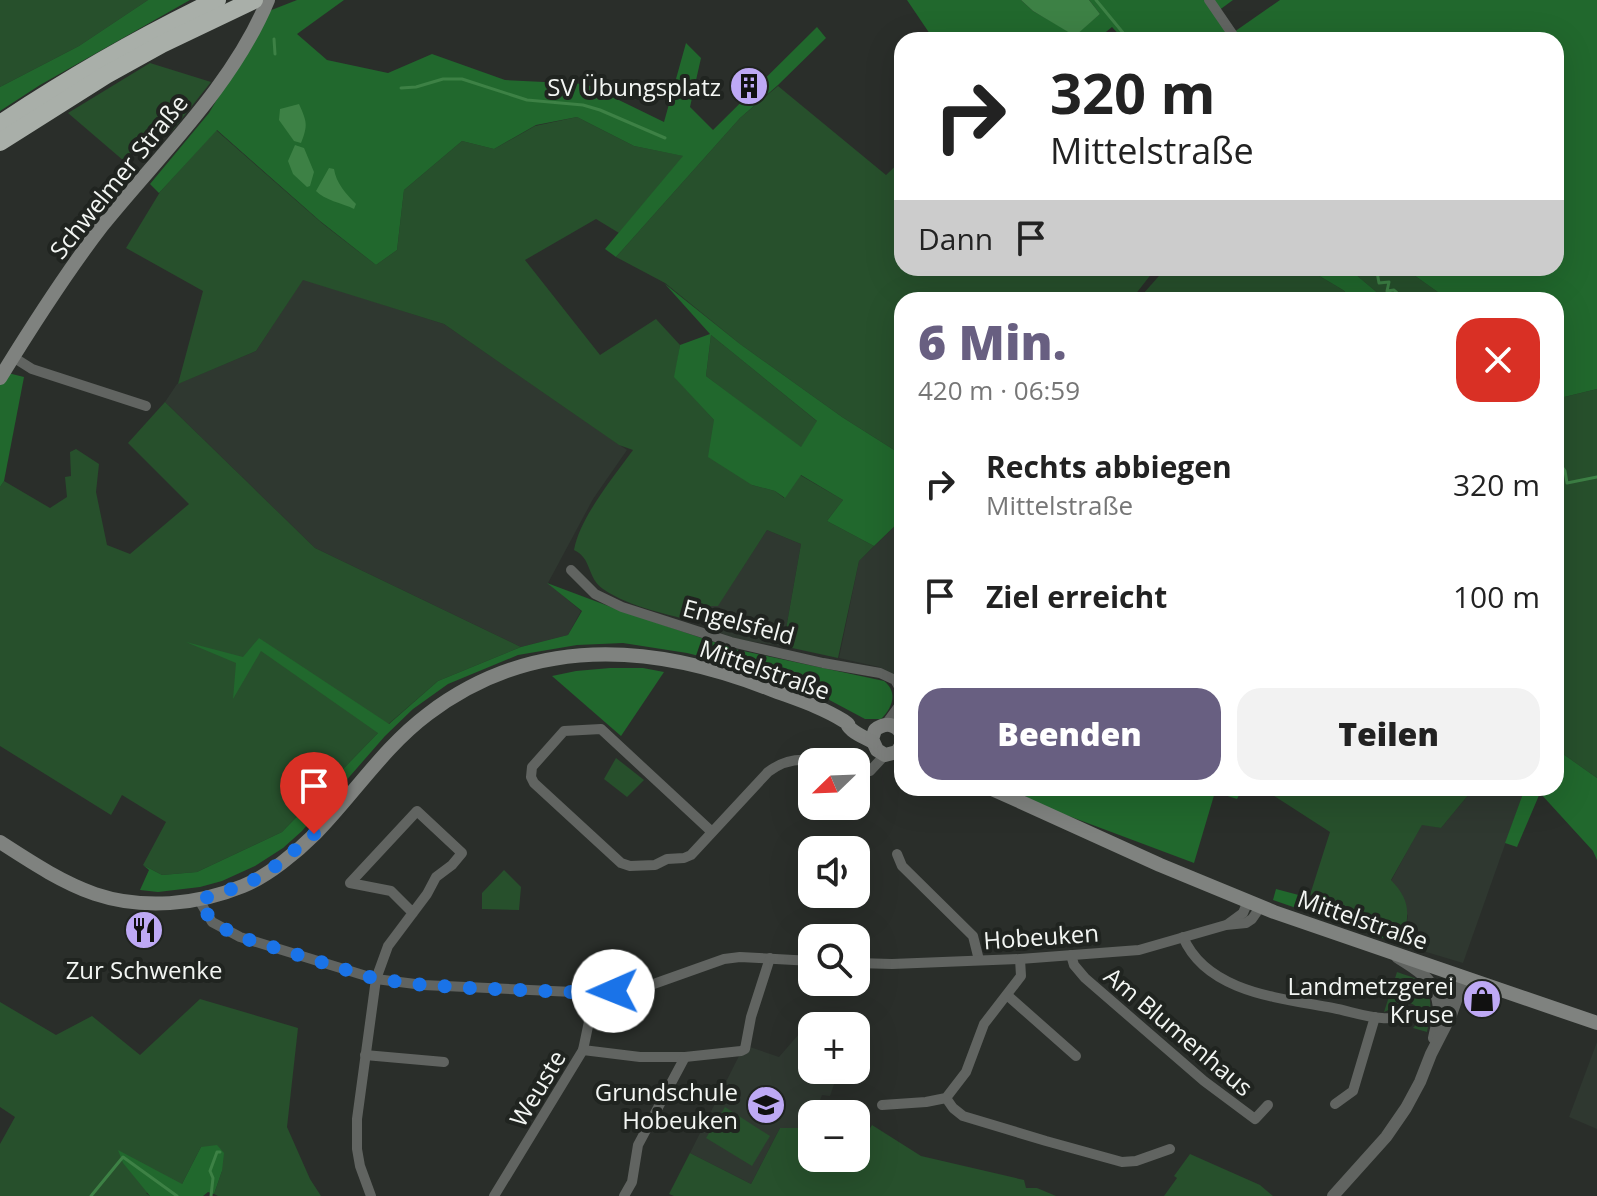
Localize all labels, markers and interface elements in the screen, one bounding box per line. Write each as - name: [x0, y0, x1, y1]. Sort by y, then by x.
- text: 320 m: [1050, 54, 1216, 130]
- icon: right: [918, 64, 1022, 168]
- building icon: SV Übungsplatz: [728, 65, 770, 107]
- place label: SV Übungsplatz: [547, 70, 721, 103]
- street label: Schwelmer Straße: [41, 87, 195, 265]
- text: Mittelstraße: [1050, 126, 1254, 175]
- icon: arrive: [1009, 216, 1053, 260]
- text: Dann: [918, 218, 993, 259]
- text: 6 Min.: [918, 309, 1067, 374]
- button: close: [1456, 318, 1540, 402]
- text: 420 m · 06:59: [918, 372, 1080, 408]
- text: Rechts abbiegen: [986, 446, 1232, 487]
- icon: right: [918, 462, 962, 506]
- text: 320 m: [1453, 464, 1540, 505]
- text: Mittelstraße: [986, 487, 1133, 523]
- icon: arrive: [918, 574, 962, 618]
- text: Ziel erreicht: [986, 576, 1167, 617]
- text: 100 m: [1453, 576, 1540, 617]
- street label: Engelsfeld: [679, 590, 799, 652]
- street label: Mittelstraße: [695, 631, 835, 707]
- button: Beenden: [918, 688, 1221, 780]
- button: Teilen: [1237, 688, 1540, 780]
- north arrow: [798, 748, 870, 820]
- map controls: [798, 748, 870, 1172]
- pin: [280, 752, 348, 834]
- icon: arrive: [292, 764, 336, 808]
- button: sound: [798, 836, 870, 908]
- street label: Mittelstraße: [1293, 881, 1433, 957]
- restaurant icon: Zur Schwenke: [123, 909, 165, 951]
- street label: Hobeuken: [982, 916, 1100, 956]
- button: search: [798, 924, 870, 996]
- position arrow: [571, 949, 655, 1033]
- place label: Zur Schwenke: [66, 953, 222, 986]
- street label: Am Blumenhaus: [1098, 959, 1260, 1103]
- place label: Landmetzgerei Kruse: [1287, 969, 1454, 1030]
- shop icon: Landmetzgerei Kruse: [1461, 978, 1503, 1020]
- button: +: [798, 1012, 870, 1084]
- street label: Weuste: [501, 1044, 573, 1132]
- place label: Grundschule Hobeuken: [595, 1075, 738, 1136]
- school or university icon: Grundschule Hobeuken: [745, 1084, 787, 1126]
- button: −: [798, 1100, 870, 1172]

